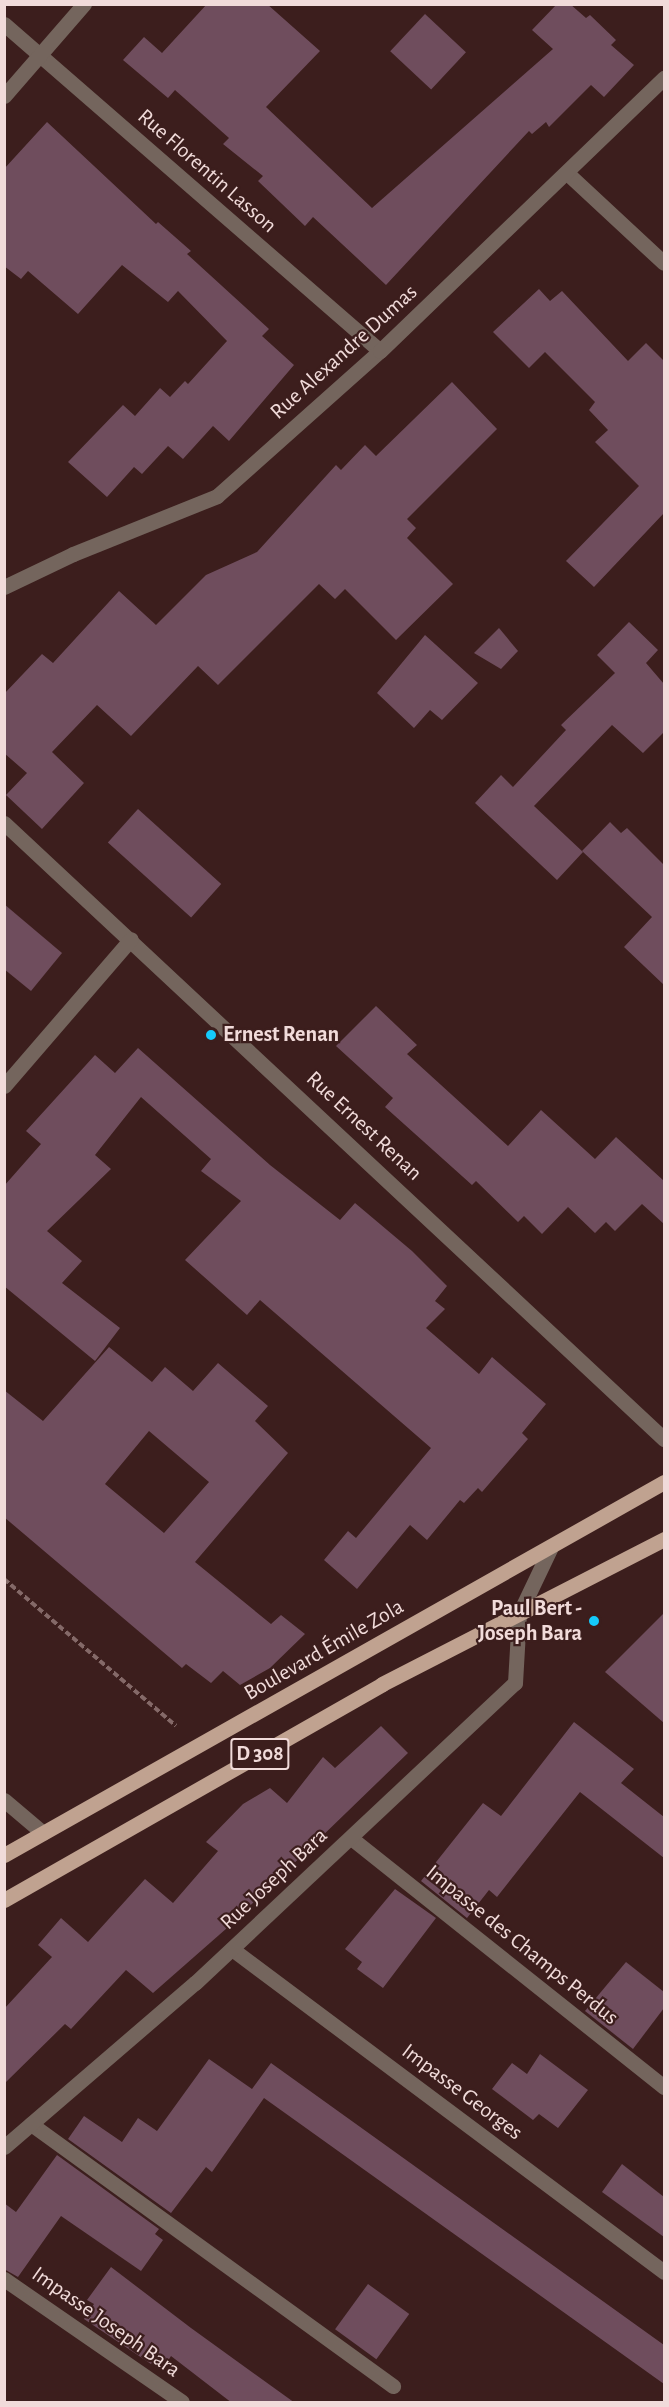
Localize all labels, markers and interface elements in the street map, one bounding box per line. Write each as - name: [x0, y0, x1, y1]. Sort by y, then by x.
- street label: Rue Florentin Lasson: [132, 103, 282, 239]
- street label: Rue Alexandre Dumas: [265, 279, 423, 425]
- place label: Ernest Renan: [223, 1022, 339, 1048]
- marker: Ernest Renan: [204, 1028, 218, 1042]
- street label: Rue Ernest Renan: [301, 1066, 427, 1186]
- street label: Boulevard Émile Zola: [239, 1594, 409, 1706]
- place label: Paul Bert - Joseph Bara: [478, 1595, 582, 1646]
- marker: Paul Bert - Joseph Bara: [587, 1614, 601, 1628]
- road number: D 308: [230, 1736, 290, 1772]
- street label: Rue Joseph Bara: [215, 1823, 333, 1935]
- street label: Impasse des Champs Perdus: [420, 1859, 624, 2031]
- street label: Impasse Georges: [396, 2038, 528, 2146]
- street label: Impasse Joseph Bara: [27, 2261, 185, 2383]

